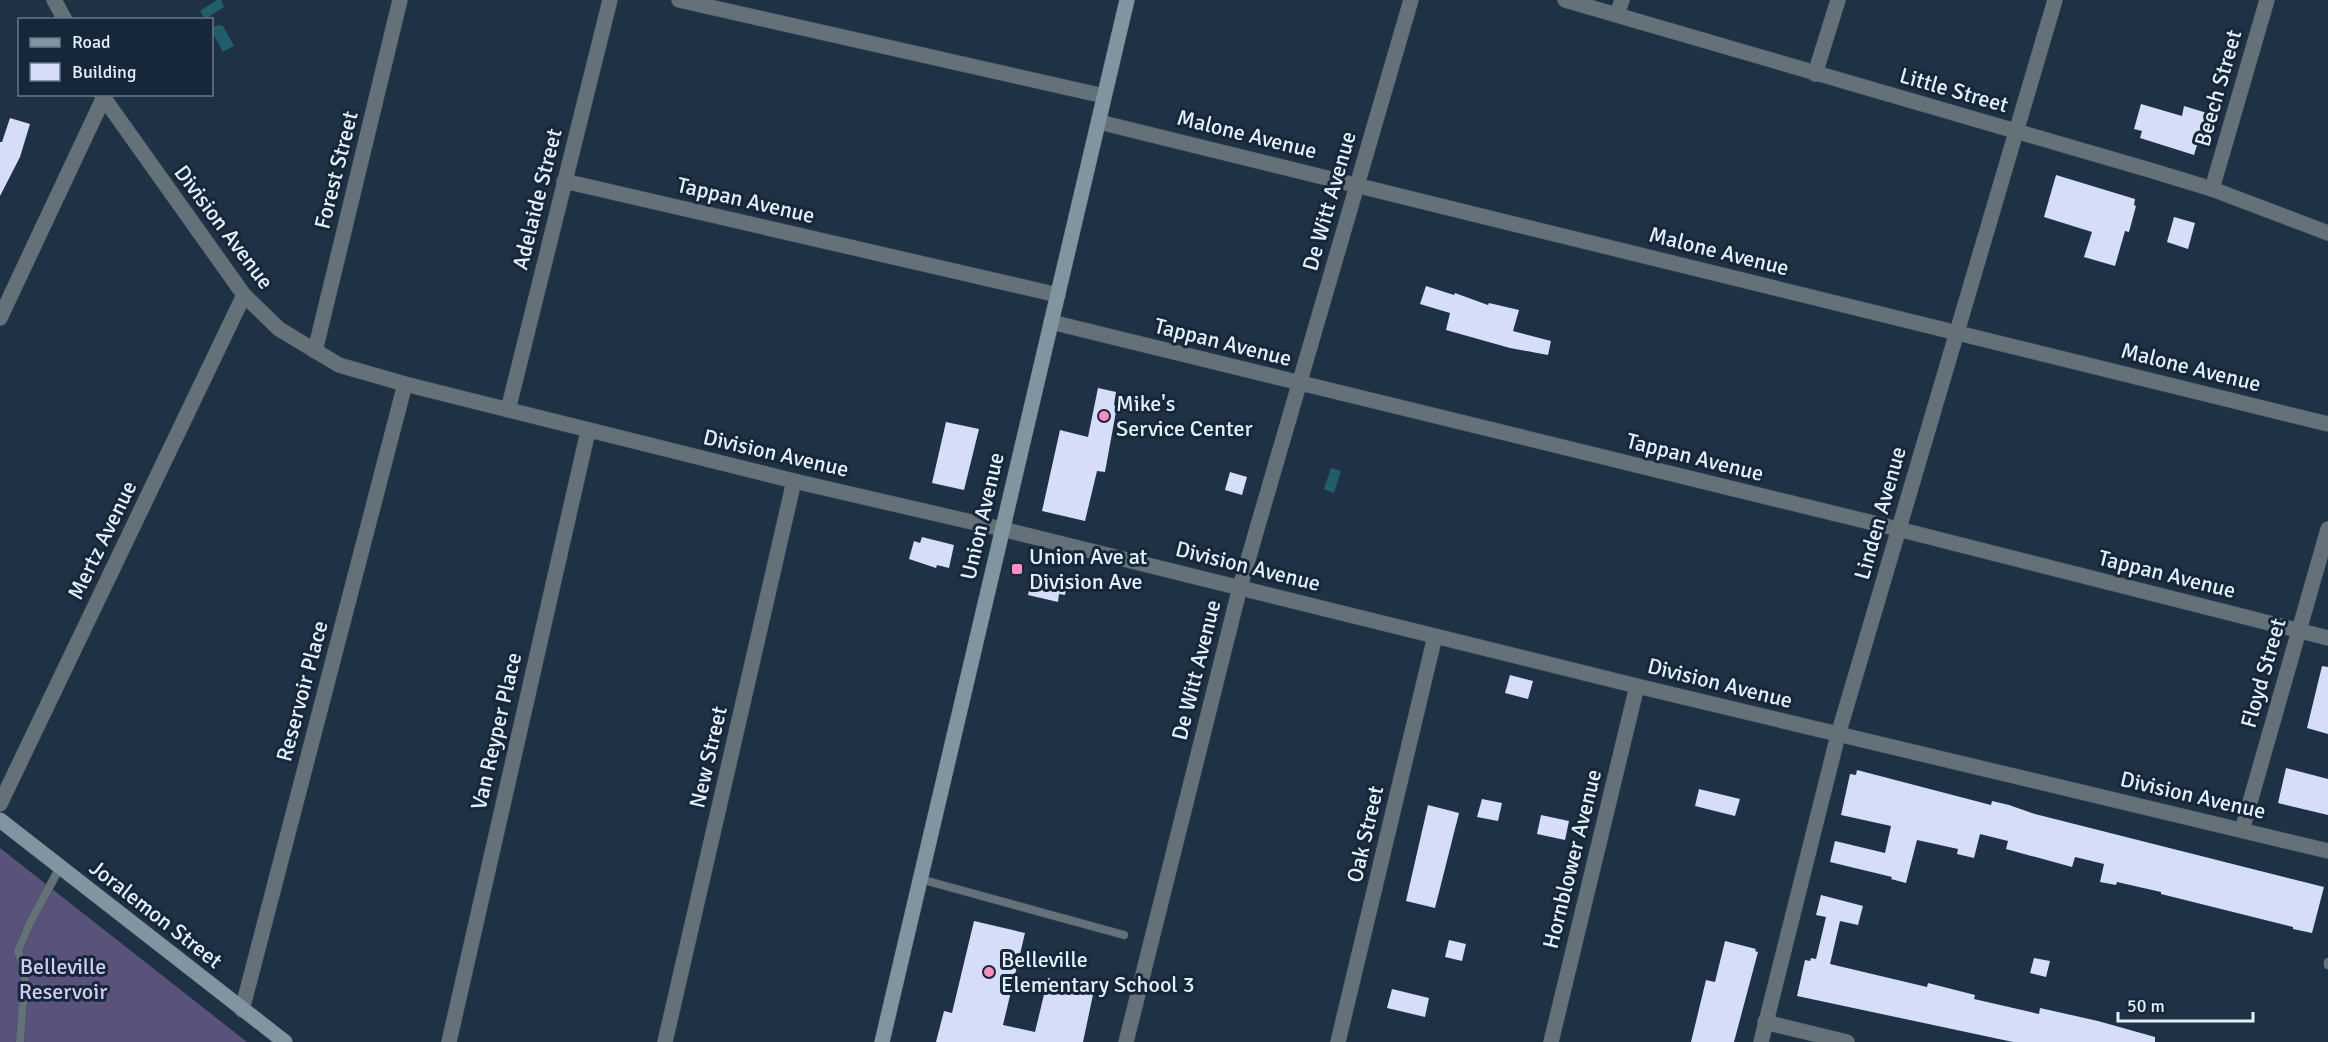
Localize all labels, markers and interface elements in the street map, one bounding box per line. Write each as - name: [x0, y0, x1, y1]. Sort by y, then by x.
- legend: [18, 18, 213, 96]
- street label: Beech Street: [2189, 26, 2248, 149]
- text: Road: [72, 31, 111, 53]
- text: Building: [72, 61, 136, 83]
- street label: Little Street: [1897, 62, 2012, 118]
- street label: Malone Avenue: [1174, 104, 1320, 164]
- street label: Forest Street: [308, 108, 364, 232]
- street label: Adelaide Street: [506, 125, 568, 272]
- street label: De Witt Avenue: [1296, 128, 1362, 274]
- street label: Division Avenue: [169, 160, 279, 294]
- street label: Tappan Avenue: [675, 171, 817, 229]
- street label: Malone Avenue: [1646, 221, 1792, 281]
- street label: Tappan Avenue: [1152, 312, 1294, 372]
- street label: Malone Avenue: [2118, 337, 2264, 397]
- place label: Mike's Service Center: [1116, 390, 1253, 442]
- marker: Mike's Service Center: [1097, 409, 1111, 423]
- street label: Division Avenue: [701, 423, 851, 483]
- street label: Tappan Avenue: [1624, 427, 1766, 487]
- street label: Linden Avenue: [1848, 443, 1912, 583]
- street label: Union Avenue: [954, 450, 1010, 582]
- street label: Mertz Avenue: [62, 476, 142, 604]
- street label: Division Avenue: [1173, 535, 1323, 597]
- place label: Union Ave at Division Ave: [1029, 543, 1148, 595]
- street label: Tappan Avenue: [2096, 544, 2238, 604]
- marker: Union Ave at Division Ave: [1010, 562, 1024, 576]
- street label: De Witt Avenue: [1166, 597, 1226, 743]
- street label: Floyd Street: [2234, 615, 2292, 731]
- street label: Reservoir Place: [270, 618, 334, 764]
- street label: Van Reyper Place: [465, 650, 527, 812]
- street label: Division Avenue: [1645, 652, 1795, 714]
- street label: New Street: [683, 703, 733, 811]
- street label: Division Avenue: [2118, 765, 2268, 825]
- street label: Hornblower Avenue: [1537, 767, 1607, 951]
- street label: Oak Street: [1341, 783, 1389, 885]
- street label: Joralemon Street: [84, 854, 228, 974]
- place label: Belleville Elementary School 3: [1001, 946, 1195, 998]
- park label: Belleville Reservoir: [19, 953, 107, 1005]
- marker: Belleville Elementary School 3: [982, 965, 996, 979]
- scale bar: [2118, 985, 2253, 1023]
- text: 50 m: [2127, 995, 2165, 1017]

